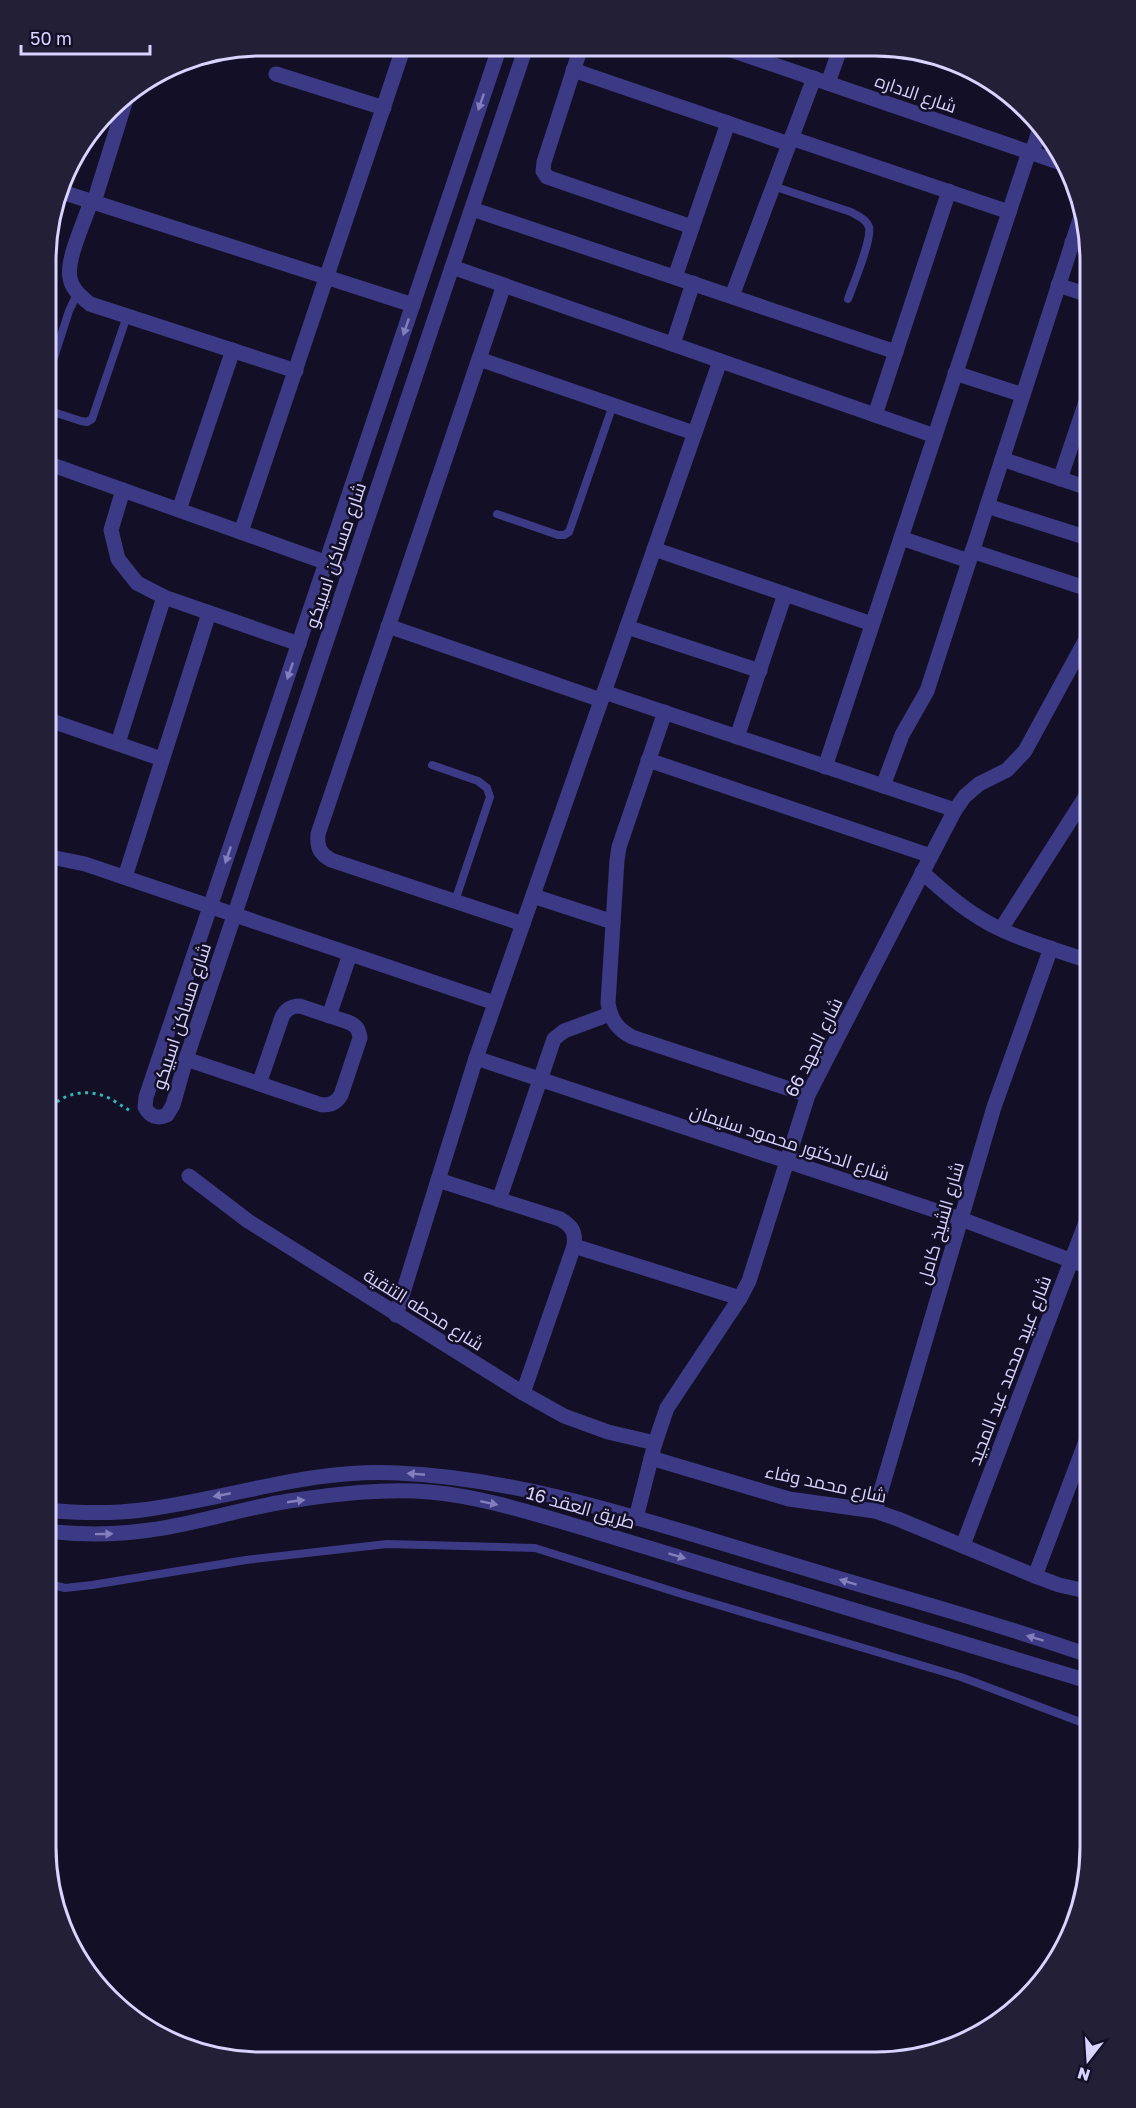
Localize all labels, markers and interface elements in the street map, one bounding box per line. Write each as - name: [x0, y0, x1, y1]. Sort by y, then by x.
- scale bar: [21, 18, 150, 56]
- text: 50 m: [30, 27, 72, 49]
- street label: شارع الاداره: [872, 69, 960, 119]
- one-way arrow: [476, 93, 485, 111]
- one-way arrow: [400, 318, 410, 336]
- street label: شارع مساكن اسبيكو: [300, 479, 372, 631]
- one-way arrow: [284, 662, 294, 680]
- one-way arrow: [222, 847, 232, 865]
- street label: شارع مساكن اسبيكو: [147, 940, 217, 1093]
- street label: شارع الجهد 66: [779, 994, 848, 1101]
- street label: شارع الدكتور محمود سليمان: [687, 1099, 892, 1187]
- street label: شارع الشيخ كامل: [912, 1159, 970, 1287]
- street label: شارع محطه التنقية: [359, 1263, 488, 1357]
- street label: شارع عبيد محمد عبد المجيد: [963, 1272, 1057, 1469]
- street label: شارع محمد وفاء: [763, 1459, 889, 1509]
- one-way arrow: [406, 1469, 425, 1479]
- street label: طريق العقد 16: [524, 1481, 638, 1535]
- one-way arrow: [213, 1491, 232, 1500]
- one-way arrow: [286, 1496, 305, 1505]
- one-way arrow: [480, 1499, 499, 1508]
- one-way arrow: [94, 1529, 113, 1539]
- one-way arrow: [668, 1552, 686, 1561]
- one-way arrow: [839, 1577, 857, 1586]
- one-way arrow: [1026, 1633, 1044, 1642]
- north arrow: [1058, 2030, 1118, 2090]
- text: N: [1075, 2063, 1092, 2086]

